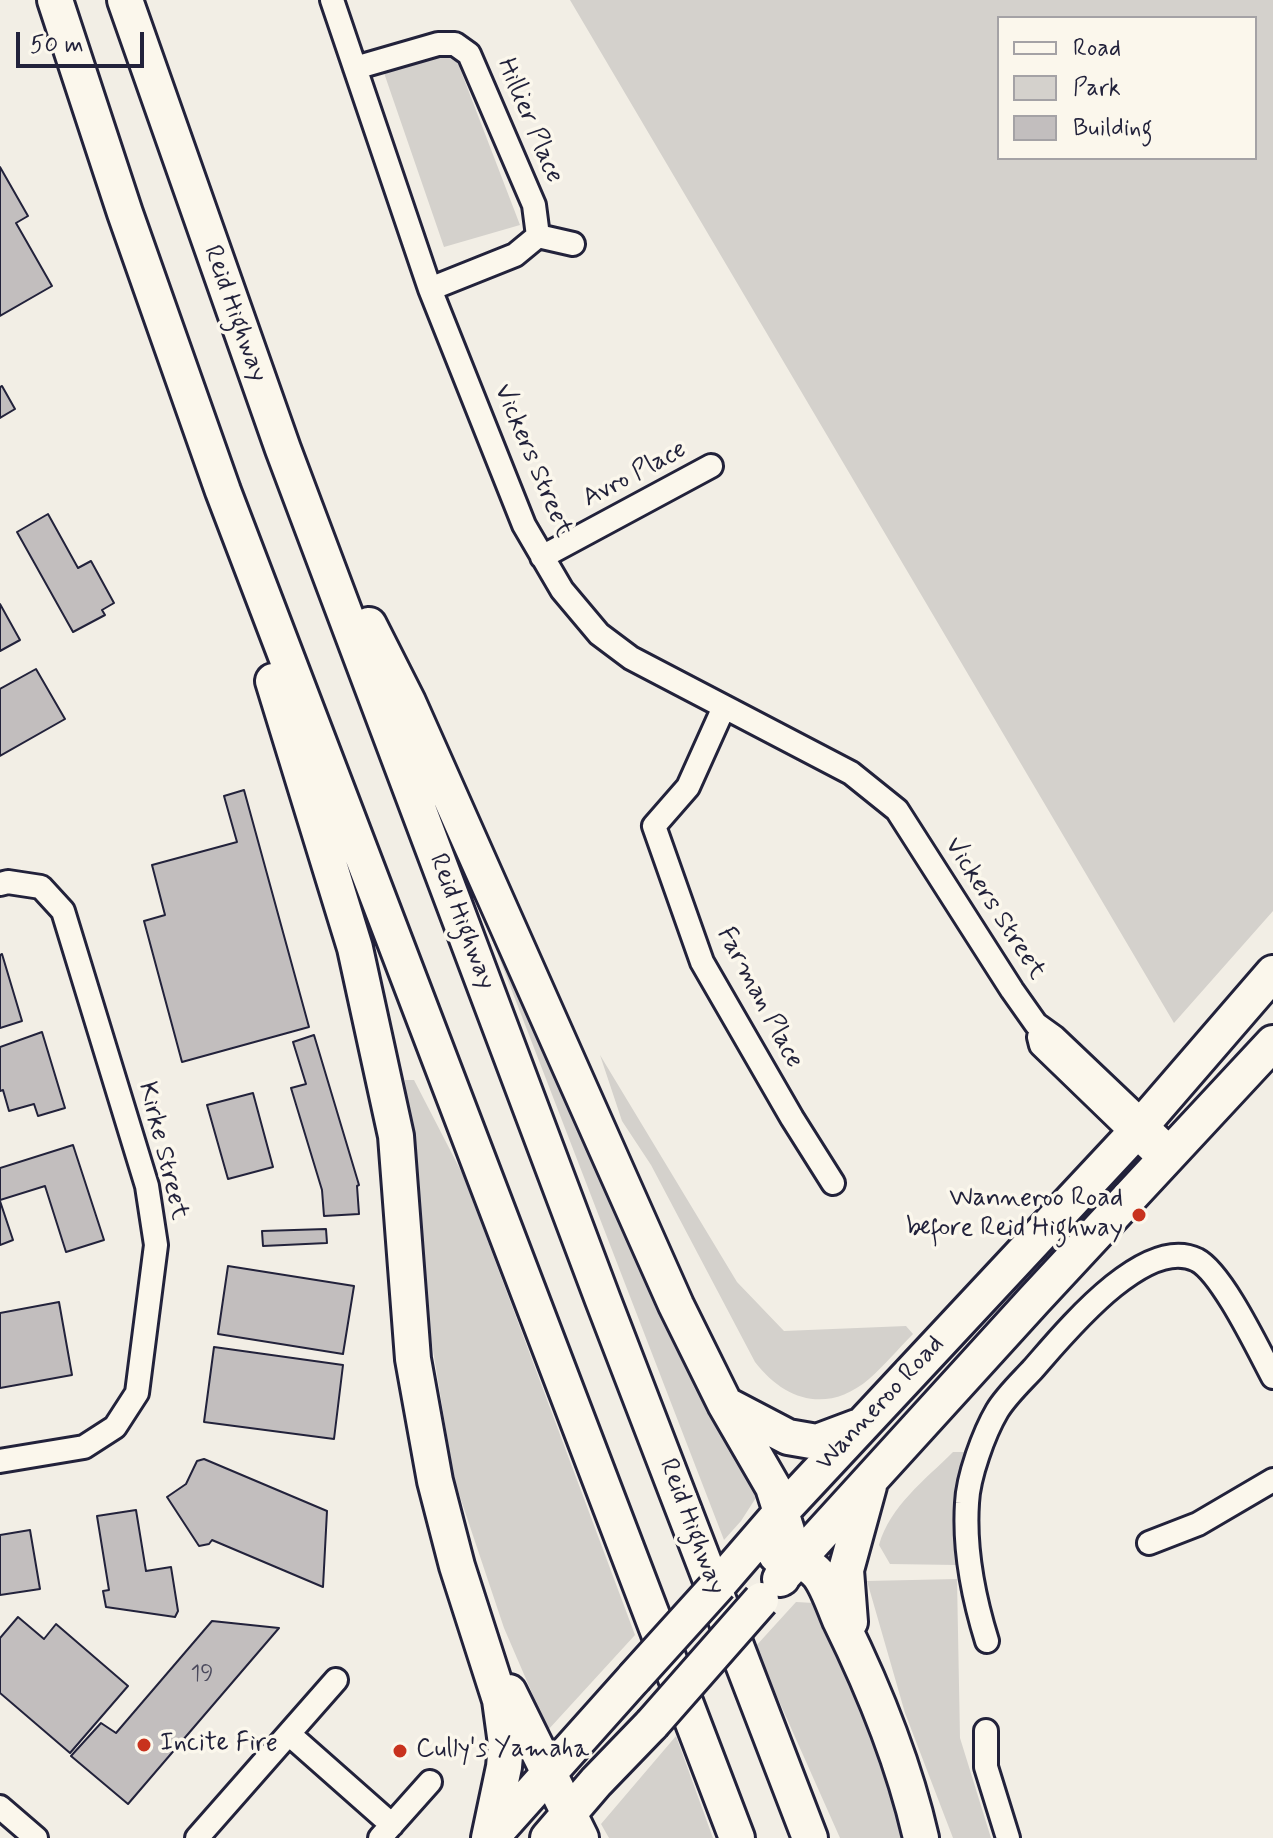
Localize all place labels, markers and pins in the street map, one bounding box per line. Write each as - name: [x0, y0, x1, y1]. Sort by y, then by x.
- place label: Wanneroo Road before Reid Highway: [906, 1184, 1123, 1246]
- marker: Wanneroo Road before Reid Highway: [1130, 1206, 1148, 1224]
- place label: Incite Fire: [160, 1729, 278, 1761]
- place label: Cully's Yamaha: [416, 1735, 589, 1767]
- marker: Incite Fire: [135, 1736, 153, 1754]
- marker: Cully's Yamaha: [391, 1742, 409, 1760]

